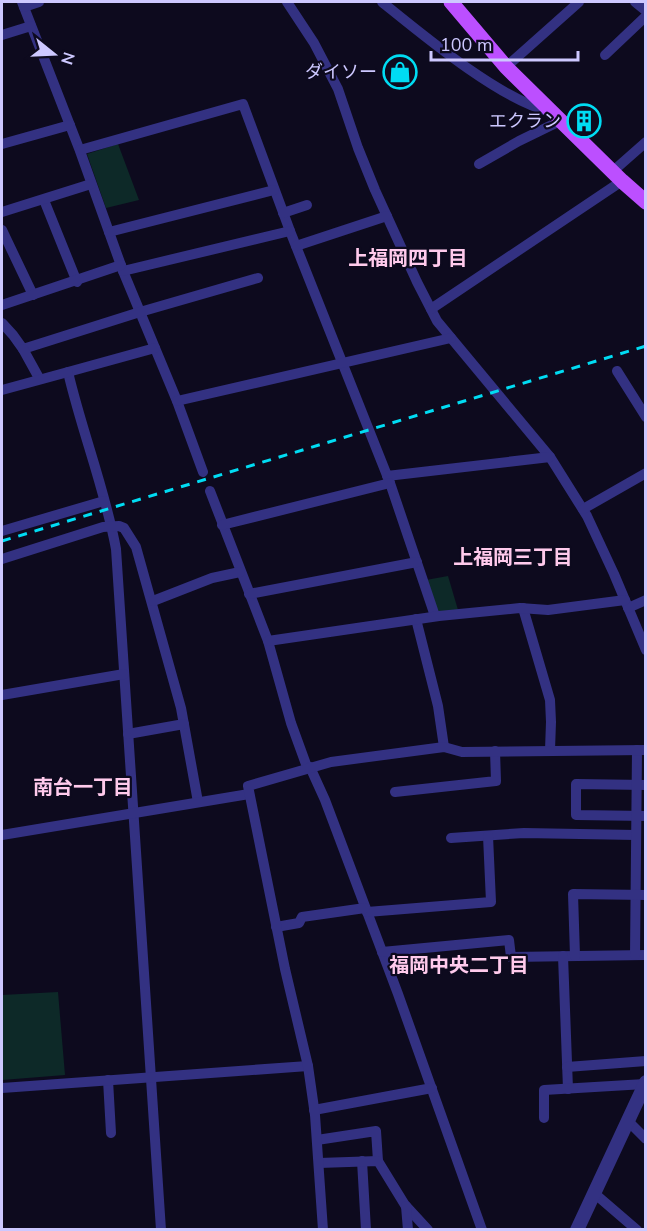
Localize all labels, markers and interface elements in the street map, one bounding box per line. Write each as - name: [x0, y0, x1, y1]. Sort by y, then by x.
- north arrow: [24, 24, 84, 84]
- scale bar: [431, 24, 578, 62]
- text: 100 m: [440, 33, 492, 57]
- text: N: [55, 49, 80, 67]
- shop icon: ダイソー: [382, 54, 418, 90]
- place label: ダイソー: [305, 60, 377, 84]
- building icon: エクラン: [566, 103, 602, 139]
- place label: エクラン: [489, 109, 561, 133]
- district label: 上福岡四丁目: [348, 245, 468, 272]
- district label: 上福岡三丁目: [453, 544, 573, 571]
- district label: 南台一丁目: [33, 774, 133, 801]
- district label: 福岡中央二丁目: [389, 952, 529, 979]

